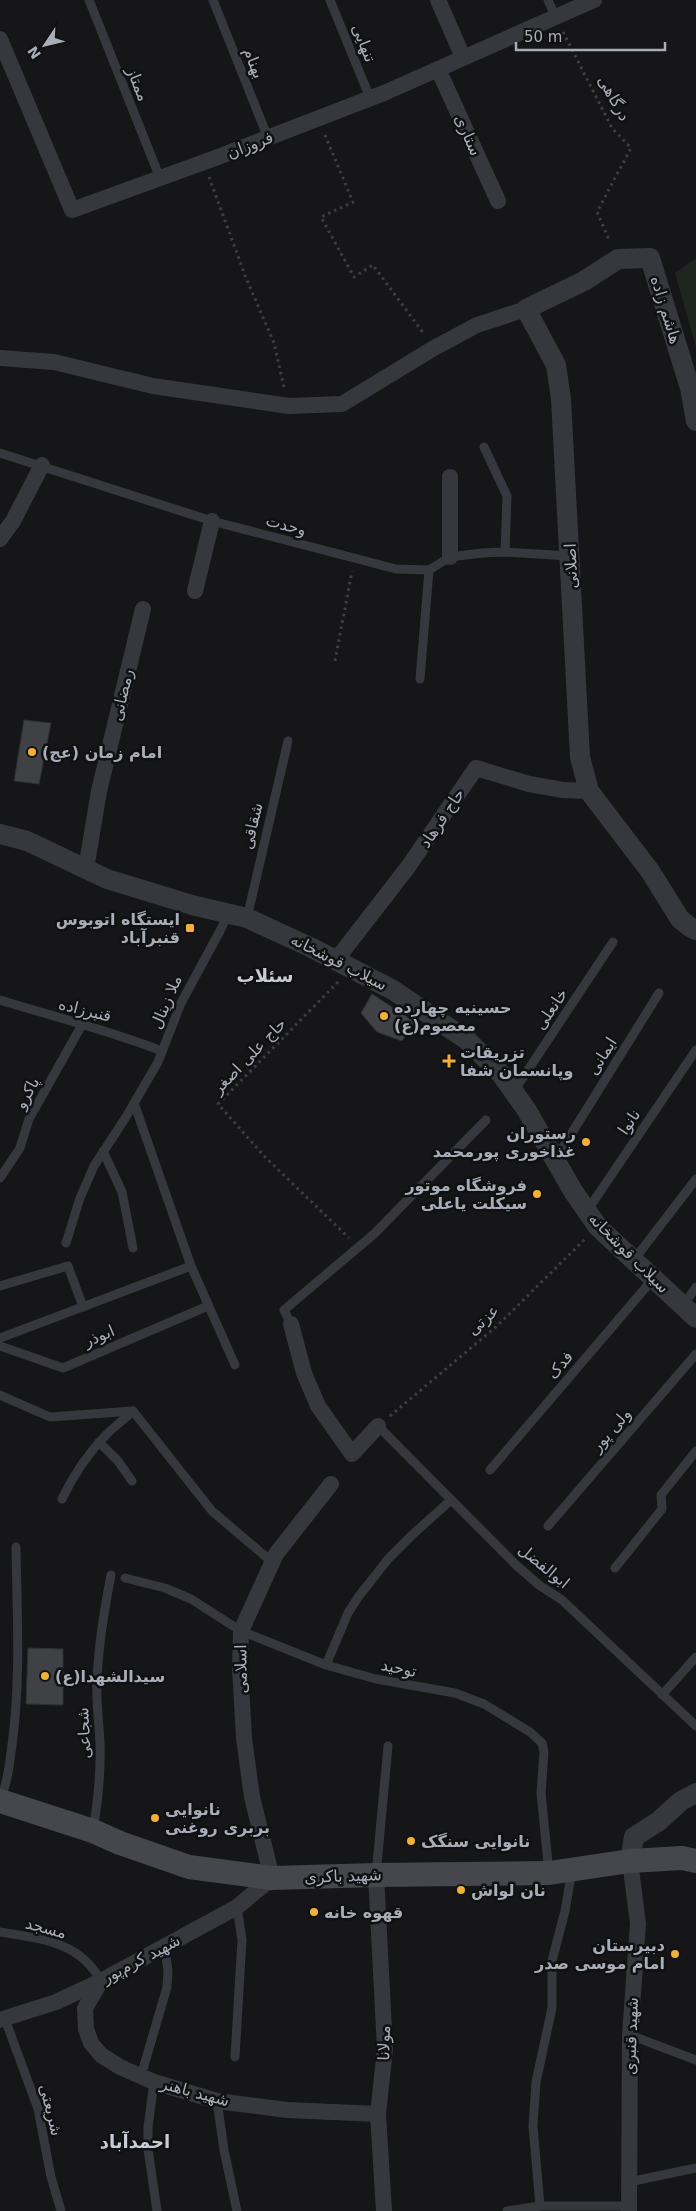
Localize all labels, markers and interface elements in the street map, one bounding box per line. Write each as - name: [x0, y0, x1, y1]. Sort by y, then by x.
- north arrow: [20, 20, 70, 70]
- scale bar: [516, 20, 665, 52]
- street label: تنهایی: [347, 21, 380, 65]
- text: 50 m: [524, 28, 562, 46]
- text: N: [24, 43, 44, 62]
- street label: بهنام: [238, 45, 269, 82]
- street label: ممتاز: [121, 63, 153, 104]
- street label: درگاهی: [593, 72, 634, 125]
- street label: ستاری: [450, 111, 485, 159]
- street label: فروزان: [224, 128, 276, 163]
- street label: هاشم زاده: [646, 274, 685, 347]
- street label: وحدت: [263, 511, 308, 540]
- street label: اصلانی: [561, 543, 581, 589]
- street label: رمضانی: [107, 667, 138, 723]
- place label: امام زمان (عج): [42, 743, 162, 762]
- marker: امام زمان (عج): [26, 746, 38, 758]
- street label: حاج فرهاد: [415, 785, 469, 852]
- street label: شقاقی: [237, 801, 267, 851]
- place label: ایستگاه اتوبوس قنبرآباد: [56, 910, 180, 947]
- marker: ایستگاه اتوبوس قنبرآباد: [184, 922, 196, 934]
- street label: سیلاب قوشخانه: [287, 930, 390, 995]
- district label: سئلاب: [237, 965, 293, 986]
- street label: ملا زینال: [146, 972, 187, 1032]
- street label: خانعلی: [530, 985, 572, 1033]
- street label: قنبرزاده: [56, 994, 113, 1027]
- place label: حسینیه چهارده معصوم(ع): [394, 998, 512, 1035]
- marker: حسینیه چهارده معصوم(ع): [378, 1010, 390, 1022]
- street label: حاج علی اصغر: [207, 1014, 291, 1099]
- street label: ایمانی: [583, 1034, 621, 1078]
- place label: تزریقات وپانسمان شفا: [460, 1043, 573, 1081]
- marker: تزریقات وپانسمان شفا: [442, 1054, 456, 1068]
- street label: پاکرو: [10, 1074, 44, 1114]
- street label: نانوا: [614, 1106, 645, 1139]
- place label: رستوران غذاخوری پورمحمد: [433, 1124, 576, 1162]
- marker: رستوران غذاخوری پورمحمد: [580, 1136, 592, 1148]
- place label: فروشگاه موتور سیکلت یاعلی: [404, 1176, 527, 1213]
- marker: فروشگاه موتور سیکلت یاعلی: [531, 1188, 543, 1200]
- street label: سیلاب قوشخانه: [584, 1209, 673, 1298]
- street label: عزتی: [463, 1301, 503, 1340]
- street label: ابوذر: [80, 1321, 118, 1352]
- street label: فدک: [543, 1347, 577, 1383]
- street label: ولی پور: [586, 1404, 636, 1457]
- street label: ابوالفضل: [514, 1540, 574, 1593]
- street label: اسلامی: [231, 1644, 251, 1694]
- street label: توحید: [379, 1655, 419, 1682]
- place label: سیدالشهدا(ع): [55, 1667, 165, 1686]
- marker: سیدالشهدا(ع): [39, 1670, 51, 1682]
- street label: شجاعی: [73, 1707, 95, 1759]
- place label: نانوایی بربری روغنی: [165, 1800, 270, 1837]
- marker: نانوایی بربری روغنی: [149, 1812, 161, 1824]
- place label: نانوایی سنگک: [421, 1832, 530, 1851]
- marker: نانوایی سنگک: [405, 1835, 417, 1847]
- street label: شهید باکری: [304, 1865, 382, 1888]
- place label: نان لواش: [471, 1881, 546, 1900]
- marker: نان لواش: [455, 1884, 467, 1896]
- place label: قهوه خانه: [324, 1903, 403, 1922]
- marker: قهوه خانه: [308, 1906, 320, 1918]
- street label: مسجد: [23, 1913, 69, 1943]
- street label: شهید کرم‌پور: [98, 1930, 184, 1989]
- place label: دبیرستان امام موسی صدر: [534, 1936, 665, 1973]
- marker: دبیرستان امام موسی صدر: [669, 1948, 681, 1960]
- street label: شهید قنبری: [620, 1997, 643, 2075]
- street label: مولانا: [374, 2025, 395, 2061]
- street label: شهید باهنر: [157, 2073, 232, 2111]
- street label: شریعتی: [34, 2082, 67, 2138]
- district label: احمدآباد: [100, 2130, 170, 2152]

